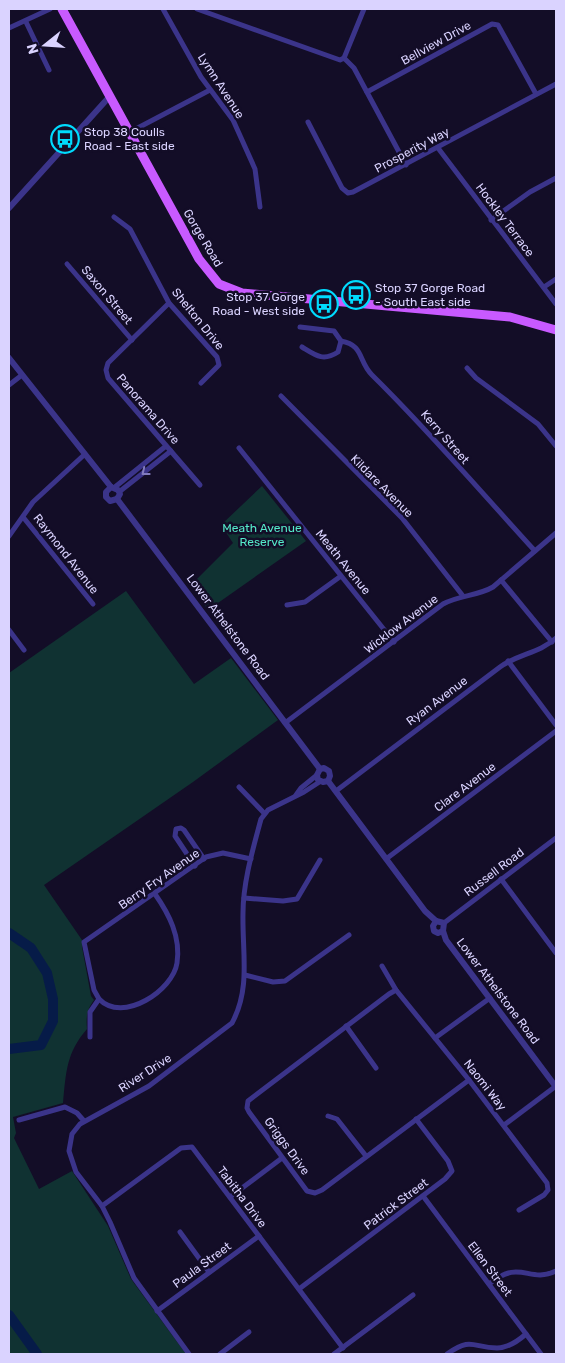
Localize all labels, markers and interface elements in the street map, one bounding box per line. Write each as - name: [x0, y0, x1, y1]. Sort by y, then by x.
- street label: Bellview Drive: [399, 18, 474, 68]
- north arrow: [20, 20, 70, 70]
- text: N: [23, 41, 43, 56]
- street label: Lymn Avenue: [195, 51, 247, 121]
- bus stop icon: Stop 38 Coulls Road - East side: [50, 124, 80, 154]
- street label: Prosperity Way: [372, 124, 452, 176]
- place label: Stop 38 Coulls Road - East side: [84, 125, 175, 153]
- street label: Hockley Terrace: [473, 181, 537, 260]
- street label: Gorge Road: [180, 207, 226, 269]
- street label: Saxon Street: [78, 263, 136, 327]
- bus stop icon: Stop 37 Gorge Road - South East side: [341, 280, 371, 310]
- place label: Stop 37 Gorge Road - South East side: [375, 281, 485, 309]
- street label: Shelton Drive: [169, 285, 227, 353]
- bus stop icon: Stop 37 Gorge Road - West side: [309, 289, 339, 319]
- place label: Stop 37 Gorge Road - West side: [212, 290, 305, 318]
- street label: Panorama Drive: [114, 371, 183, 447]
- street label: Kerry Street: [418, 407, 472, 467]
- street label: Kildare Avenue: [348, 452, 416, 520]
- one-way arrow: [142, 466, 151, 474]
- street label: Raymond Avenue: [30, 511, 102, 597]
- park label: Meath Avenue Reserve: [222, 521, 302, 549]
- street label: Meath Avenue: [313, 527, 374, 598]
- street label: Lower Athelstone Road: [184, 571, 272, 683]
- street label: Wicklow Avenue: [361, 591, 441, 656]
- street label: Ryan Avenue: [404, 673, 471, 729]
- street label: Clare Avenue: [431, 759, 499, 815]
- street label: Russell Road: [461, 845, 527, 899]
- street label: Berry Fry Avenue: [116, 846, 202, 912]
- street label: Lower Athelstone Road: [454, 935, 542, 1047]
- street label: River Drive: [116, 1051, 174, 1095]
- street label: Naomi Way: [461, 1057, 509, 1113]
- street label: Griggs Drive: [261, 1114, 313, 1178]
- street label: Tabitha Drive: [214, 1164, 270, 1231]
- street label: Patrick Street: [361, 1175, 431, 1233]
- street label: Paula Street: [170, 1239, 234, 1291]
- street label: Ellen Street: [465, 1239, 515, 1299]

